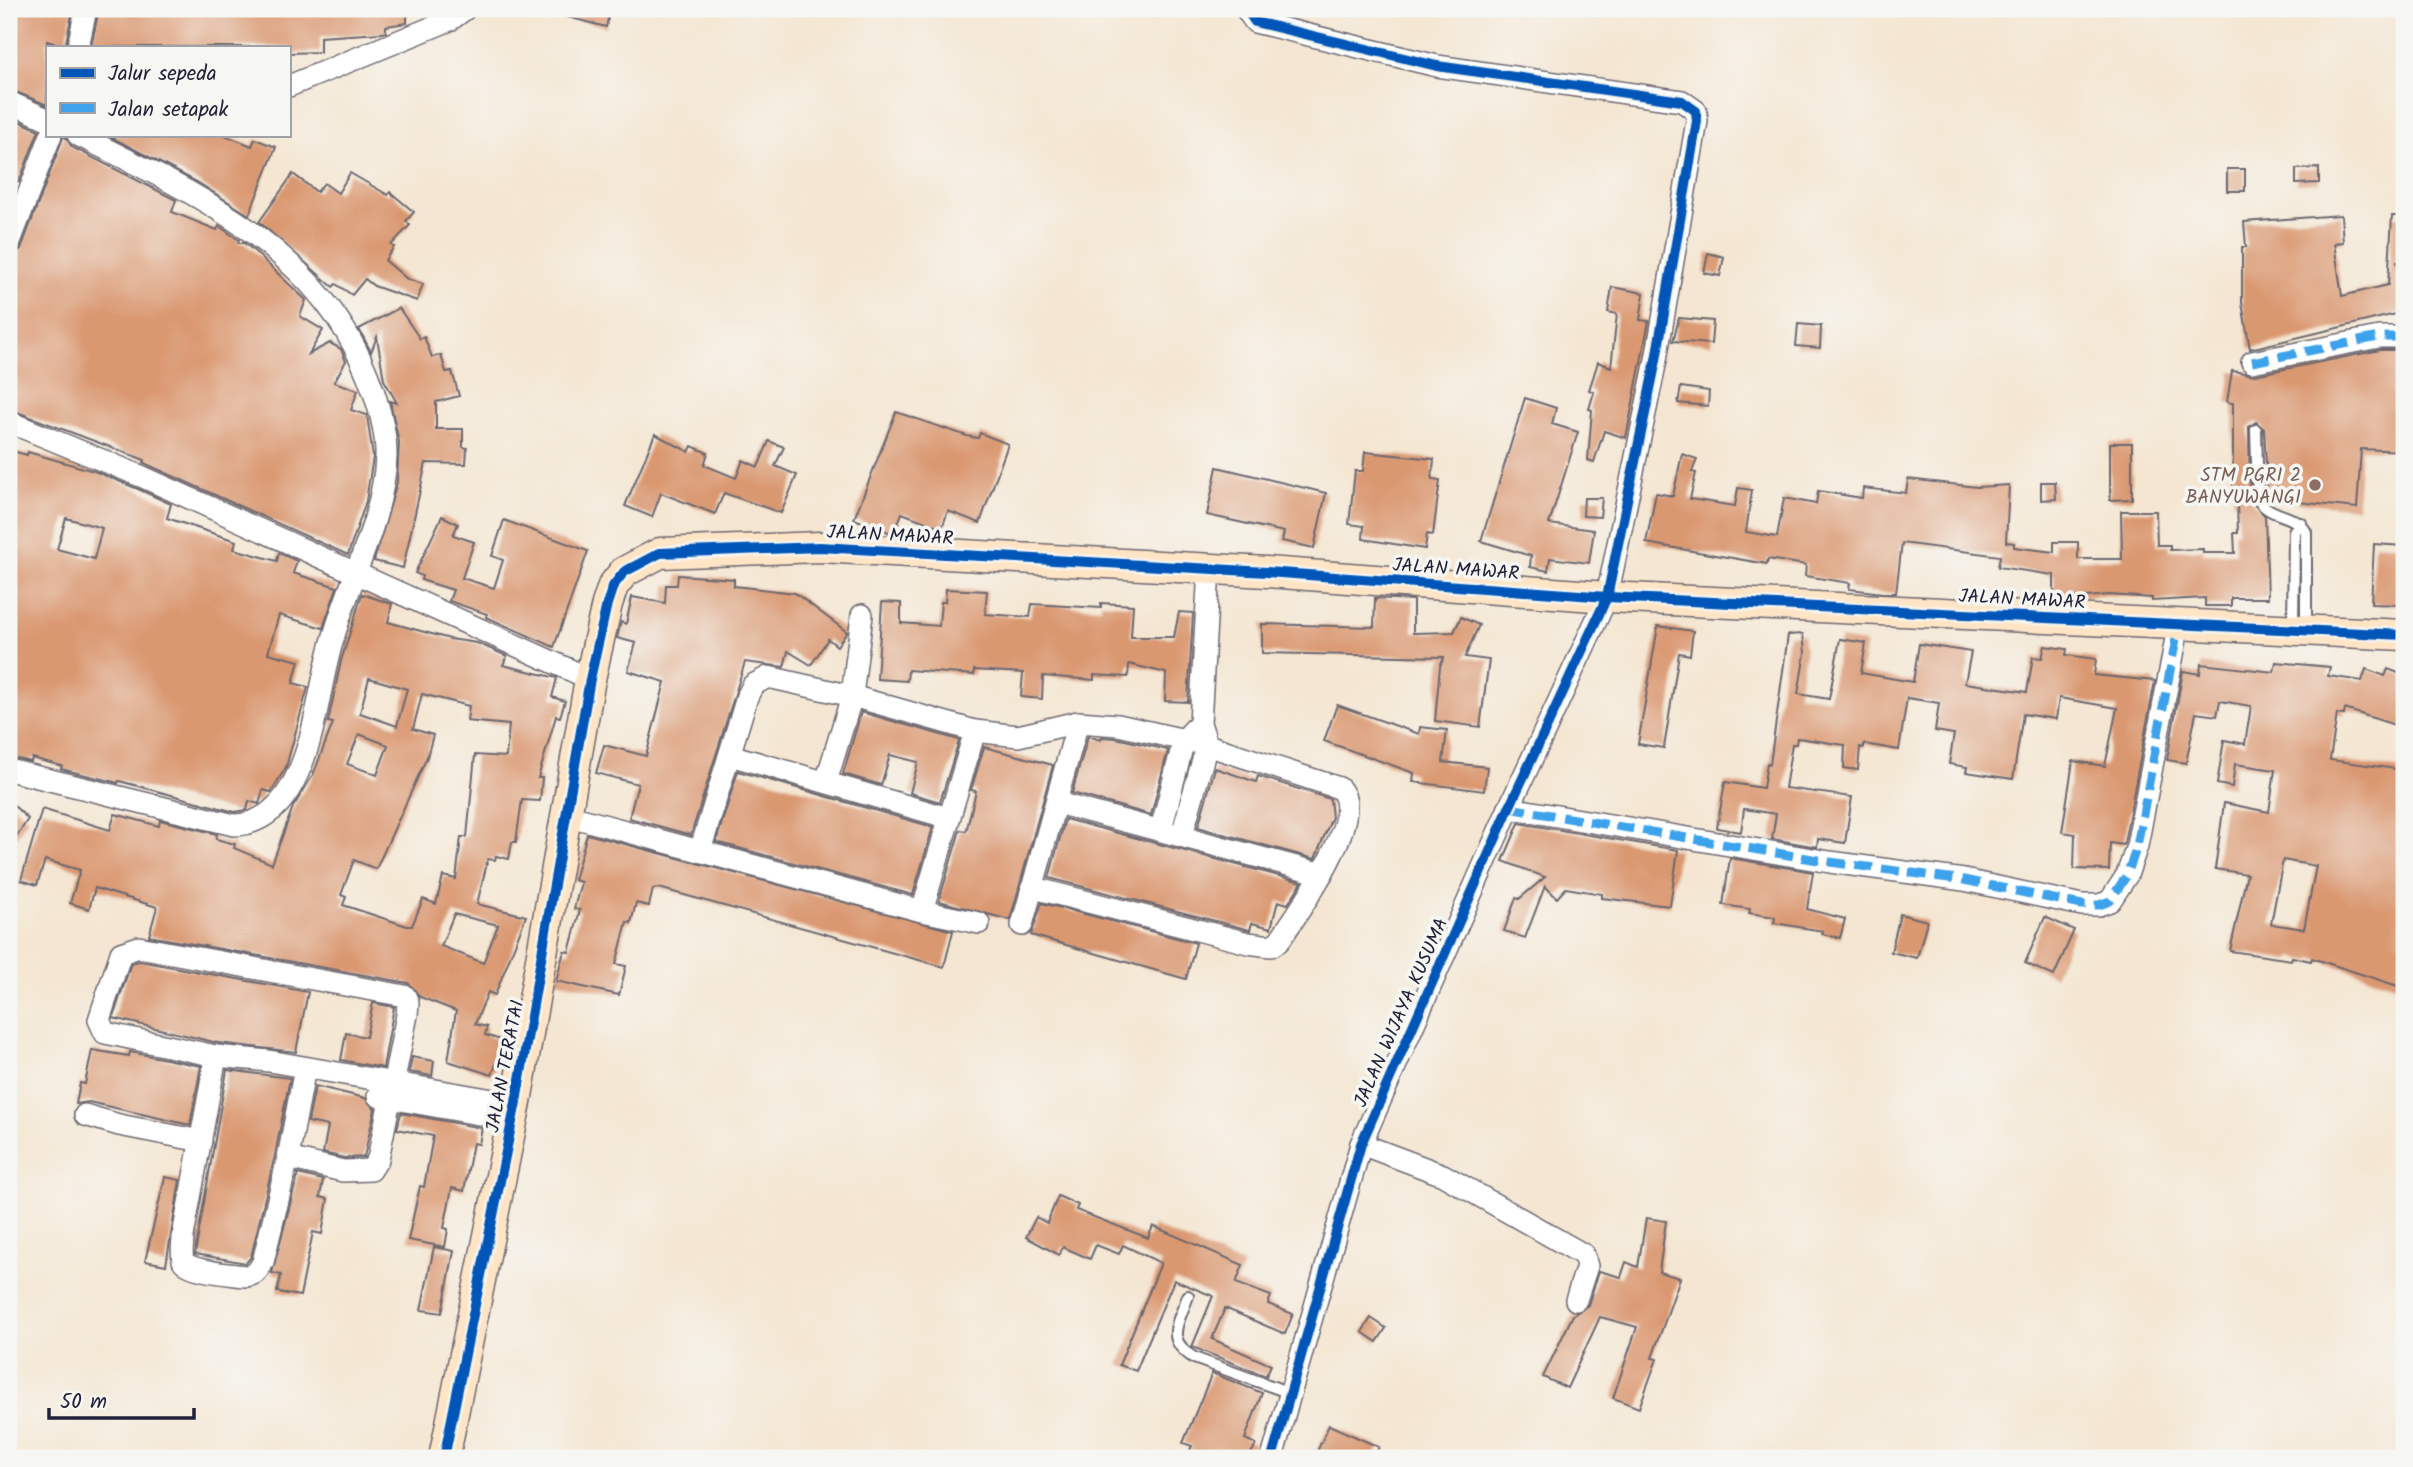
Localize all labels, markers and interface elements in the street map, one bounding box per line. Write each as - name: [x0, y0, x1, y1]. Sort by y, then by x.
- legend: [46, 46, 290, 136]
- text: Jalur sepeda: [108, 58, 217, 91]
- text: Jalan setapak: [108, 94, 229, 127]
- place label: STM PGRI 2 BANYUWANGI: [2185, 461, 2301, 513]
- marker: STM PGRI 2 BANYUWANGI: [2307, 477, 2323, 493]
- street label: JALAN MAWAR: [826, 518, 954, 554]
- street label: JALAN MAWAR: [1392, 551, 1520, 589]
- street label: JALAN MAWAR: [1958, 582, 2086, 618]
- street label: JALAN WIJAYA KUSUMA: [1346, 913, 1457, 1112]
- street label: JALAN TERATAI: [478, 997, 534, 1135]
- scale bar: [49, 1376, 194, 1420]
- text: 50 m: [60, 1386, 107, 1419]

